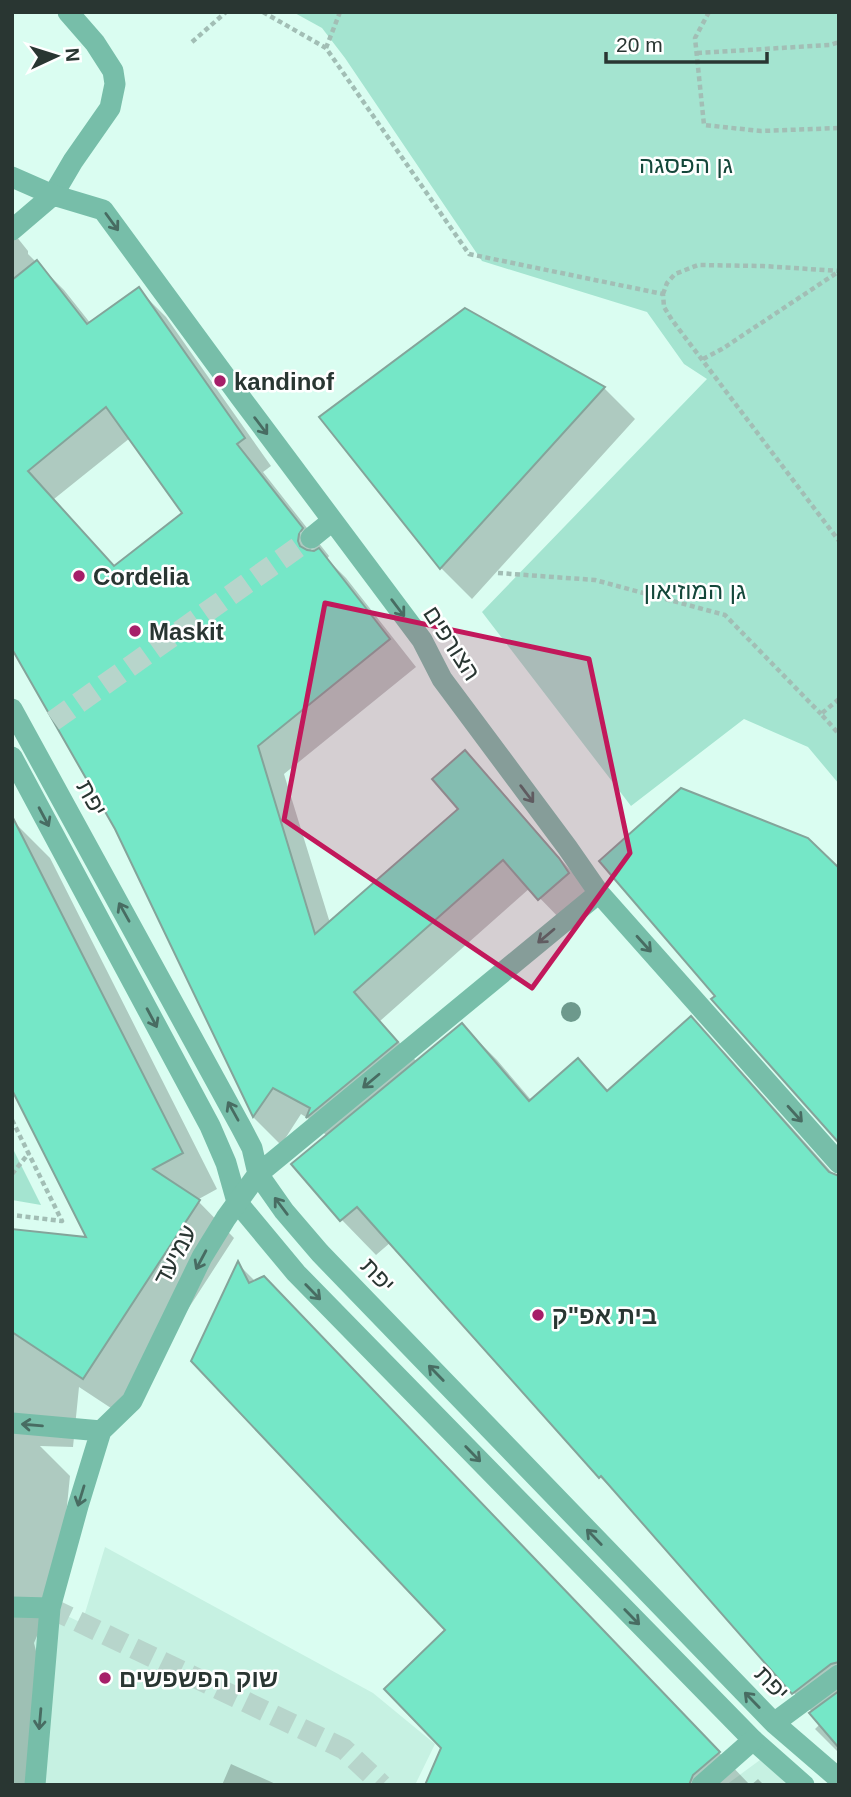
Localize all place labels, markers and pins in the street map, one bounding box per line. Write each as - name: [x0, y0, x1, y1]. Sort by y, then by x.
- place label: kandinof: [234, 368, 335, 395]
- marker: kandinof: [212, 373, 228, 389]
- place label: Cordelia: [93, 563, 190, 590]
- marker: Cordelia: [71, 568, 87, 584]
- place label: Maskit: [149, 618, 224, 645]
- marker: Maskit: [127, 623, 143, 639]
- place label: בית אפ"ק: [552, 1302, 657, 1329]
- marker: בית אפ"ק: [530, 1307, 546, 1323]
- place label: שוק הפשפשים: [119, 1665, 278, 1692]
- marker: שוק הפשפשים: [97, 1670, 113, 1686]

